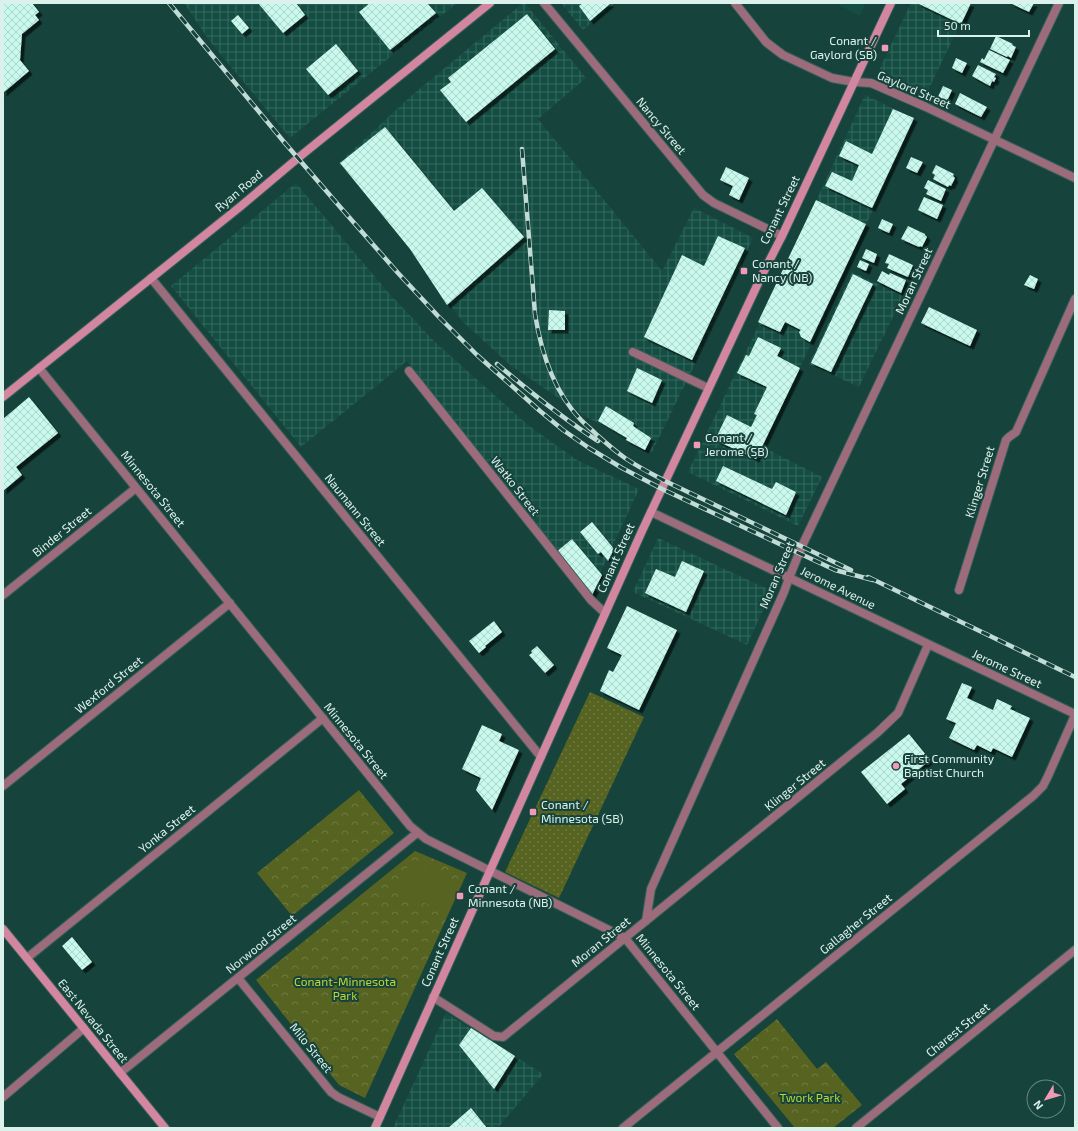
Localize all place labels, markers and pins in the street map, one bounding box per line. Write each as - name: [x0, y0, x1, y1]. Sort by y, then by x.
- place label: Conant / Gaylord (SB): [810, 33, 877, 61]
- marker: Conant / Gaylord (SB): [880, 43, 890, 53]
- place label: Conant / Nancy (NB): [752, 256, 812, 284]
- marker: Conant / Nancy (NB): [739, 266, 749, 276]
- place label: Conant / Jerome (SB): [705, 430, 769, 458]
- marker: Conant / Jerome (SB): [692, 440, 702, 450]
- place label: First Community Baptist Church: [904, 751, 995, 779]
- marker: First Community Baptist Church: [891, 761, 901, 771]
- place label: Conant / Minnesota (SB): [541, 797, 624, 825]
- marker: Conant / Minnesota (SB): [528, 807, 538, 817]
- place label: Conant / Minnesota (NB): [468, 881, 552, 909]
- marker: Conant / Minnesota (NB): [455, 891, 465, 901]

